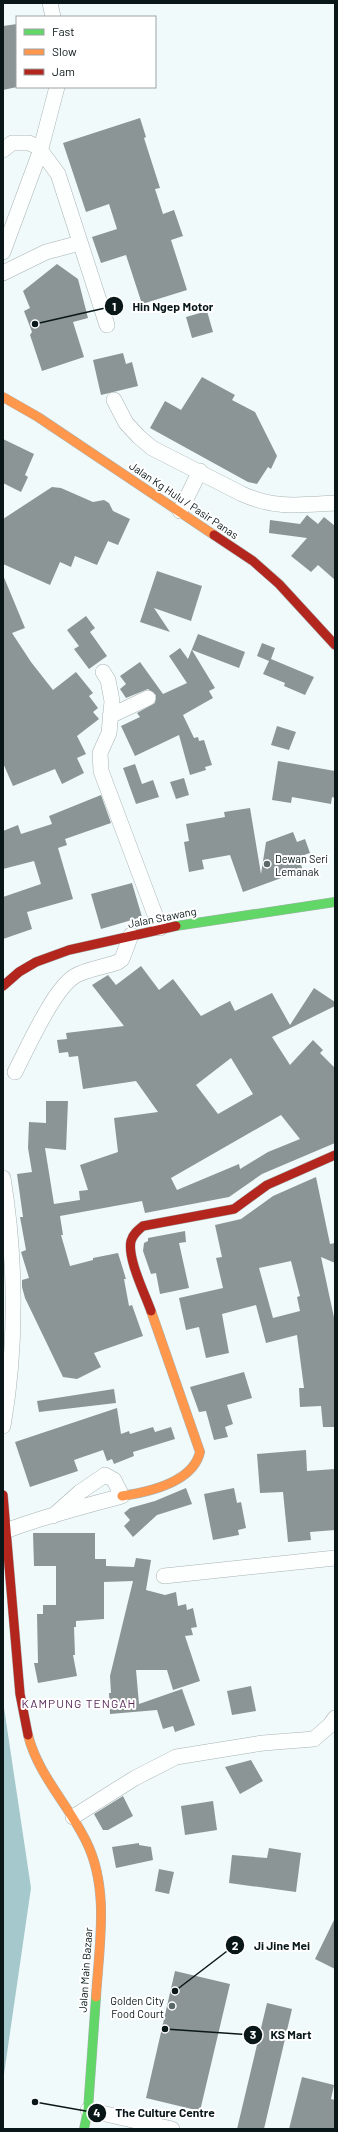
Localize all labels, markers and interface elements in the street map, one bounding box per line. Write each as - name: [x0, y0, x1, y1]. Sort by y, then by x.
- legend: [16, 16, 156, 88]
- text: Fast: [52, 24, 75, 38]
- text: Slow: [52, 44, 77, 58]
- text: Jam: [52, 64, 75, 78]
- callout: Hin Ngep Motor: [104, 294, 221, 318]
- text: 1: [112, 299, 116, 313]
- text: Hin Ngep Motor: [133, 299, 214, 313]
- street label: Jalan Kg Hulu / Pasir Panas: [127, 459, 241, 541]
- place label: Dewan Seri Lemanak: [275, 852, 328, 878]
- marker: Dewan Seri Lemanak: [262, 859, 272, 869]
- street label: Jalan Stawang: [127, 904, 197, 930]
- district label: KAMPUNG TENGAH: [22, 1696, 136, 1710]
- street label: Jalan Main Bazaar: [76, 1927, 94, 2013]
- callout: Ji Jine Mei: [225, 1933, 318, 1957]
- text: 2: [232, 1938, 239, 1952]
- text: Ji Jine Mei: [254, 1938, 310, 1952]
- place label: Golden City Food Court: [110, 1994, 164, 2020]
- marker: Golden City Food Court: [167, 2001, 177, 2011]
- callout: KS Mart: [243, 2023, 320, 2047]
- text: 3: [250, 2027, 256, 2041]
- text: KS Mart: [271, 2027, 312, 2041]
- callout: The Culture Centre: [87, 2101, 223, 2125]
- text: 4: [93, 2105, 101, 2119]
- text: The Culture Centre: [115, 2105, 215, 2119]

